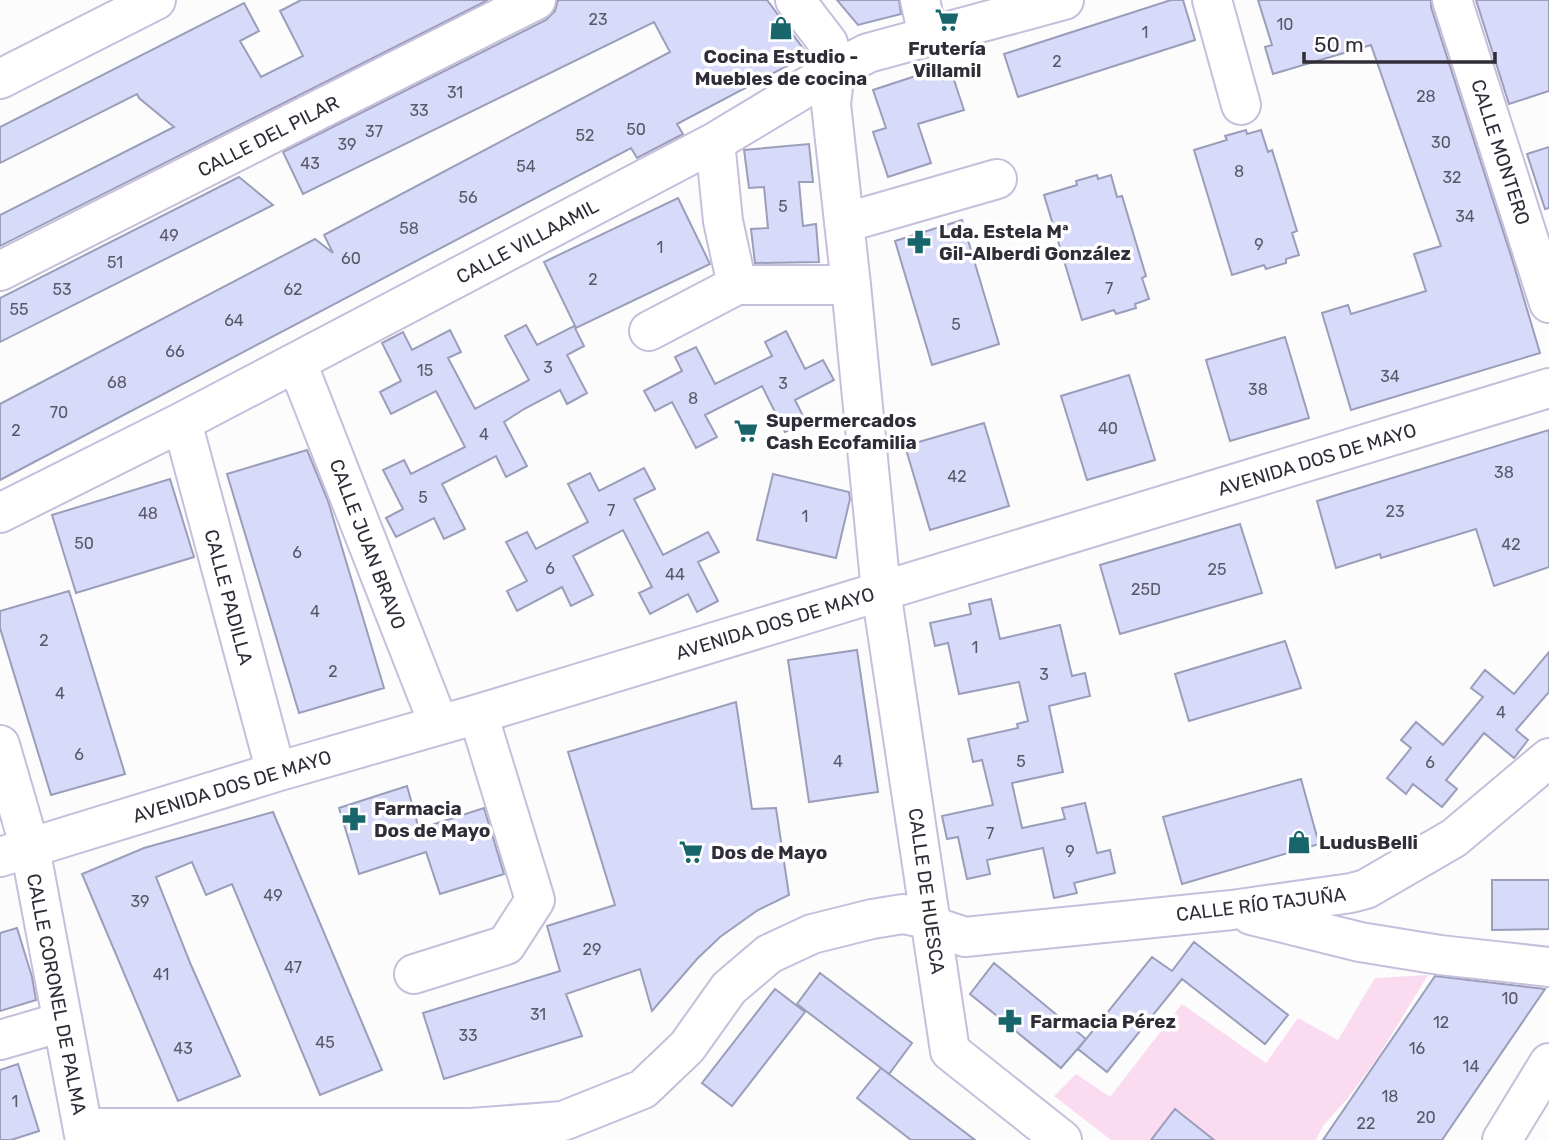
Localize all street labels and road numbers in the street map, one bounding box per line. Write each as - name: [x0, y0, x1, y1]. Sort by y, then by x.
- street label: CALLE MONTERO: [1466, 76, 1535, 228]
- street label: CALLE DEL PILAR: [194, 91, 343, 182]
- street label: CALLE VILLAAMIL: [452, 194, 603, 289]
- street label: AVENIDA DOS DE MAYO: [1215, 418, 1419, 501]
- street label: CALLE JUAN BRAVO: [324, 456, 411, 633]
- street label: CALLE PADILLA: [199, 527, 258, 668]
- street label: AVENIDA DOS DE MAYO: [673, 582, 877, 665]
- street label: AVENIDA DOS DE MAYO: [130, 745, 334, 828]
- street label: CALLE DE HUESCA: [903, 807, 950, 976]
- street label: CALLE CORONEL DE PALMA: [22, 872, 91, 1117]
- street label: CALLE RÍO TAJUÑA: [1175, 883, 1348, 926]

